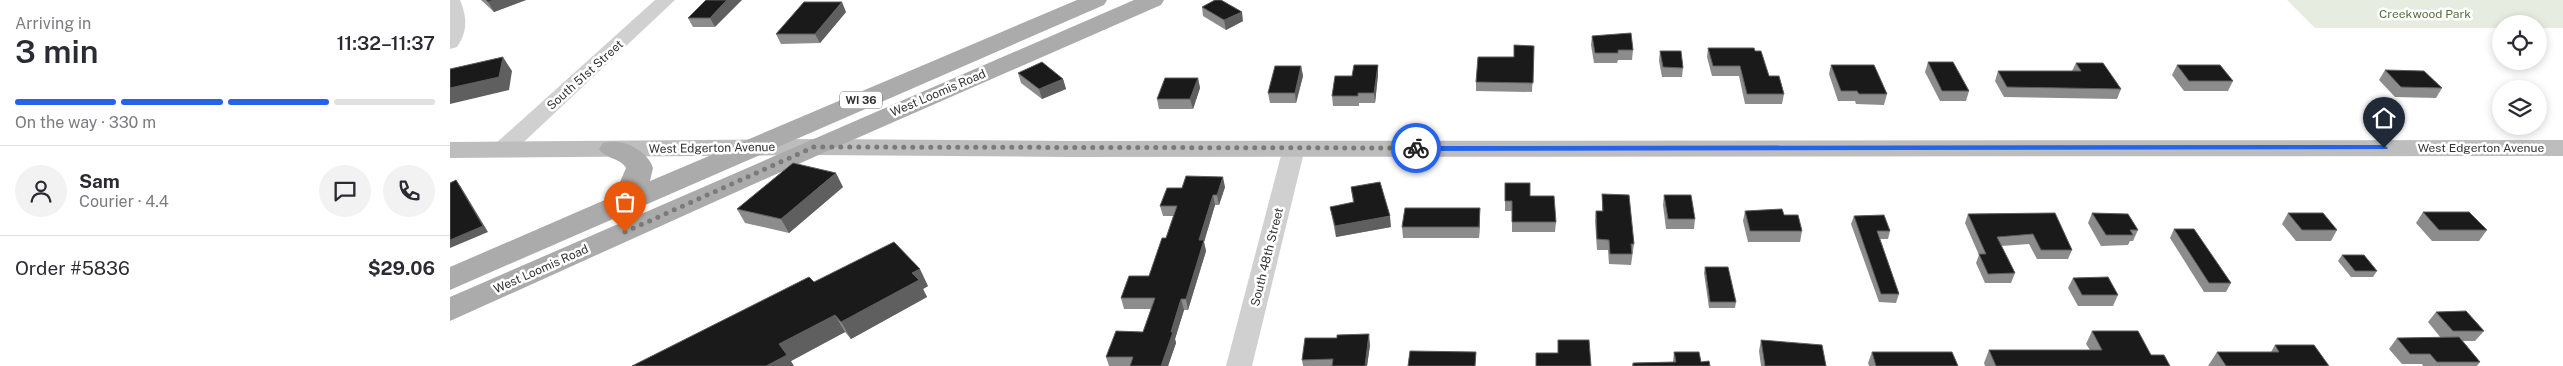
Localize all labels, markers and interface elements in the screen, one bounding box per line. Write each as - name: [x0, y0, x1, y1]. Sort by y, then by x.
- park label: Creekwood Park: [2379, 7, 2471, 21]
- text: Arriving in: [15, 14, 91, 33]
- map controls: [2492, 15, 2547, 135]
- button: locate: [2492, 15, 2547, 70]
- text: 11:32–11:37: [336, 32, 435, 54]
- text: 3 min: [15, 33, 99, 70]
- street label: South 51st Street: [544, 37, 626, 113]
- street label: West Loomis Road: [888, 67, 988, 119]
- button: layers: [2492, 80, 2547, 135]
- road number: WI 36: [840, 92, 882, 108]
- pin: [2363, 97, 2405, 148]
- icon: home: [2370, 104, 2398, 132]
- text: On the way · 330 m: [15, 113, 156, 132]
- courier: [1391, 123, 1441, 173]
- icon: bike: [1402, 134, 1430, 162]
- street label: West Edgerton Avenue: [649, 140, 776, 156]
- street label: West Edgerton Avenue: [2418, 141, 2545, 155]
- button: person: [15, 165, 67, 217]
- button: chat: [319, 165, 371, 217]
- button: phone: [383, 165, 435, 217]
- text: Sam: [79, 170, 120, 192]
- pin: [604, 181, 646, 232]
- icon: bag: [611, 188, 639, 216]
- text: Courier · 4.4: [79, 192, 169, 211]
- street label: South 48th Street: [1248, 206, 1286, 308]
- street label: West Loomis Road: [491, 242, 591, 296]
- text: Order #5836: [15, 257, 130, 279]
- text: $29.06: [368, 257, 435, 279]

